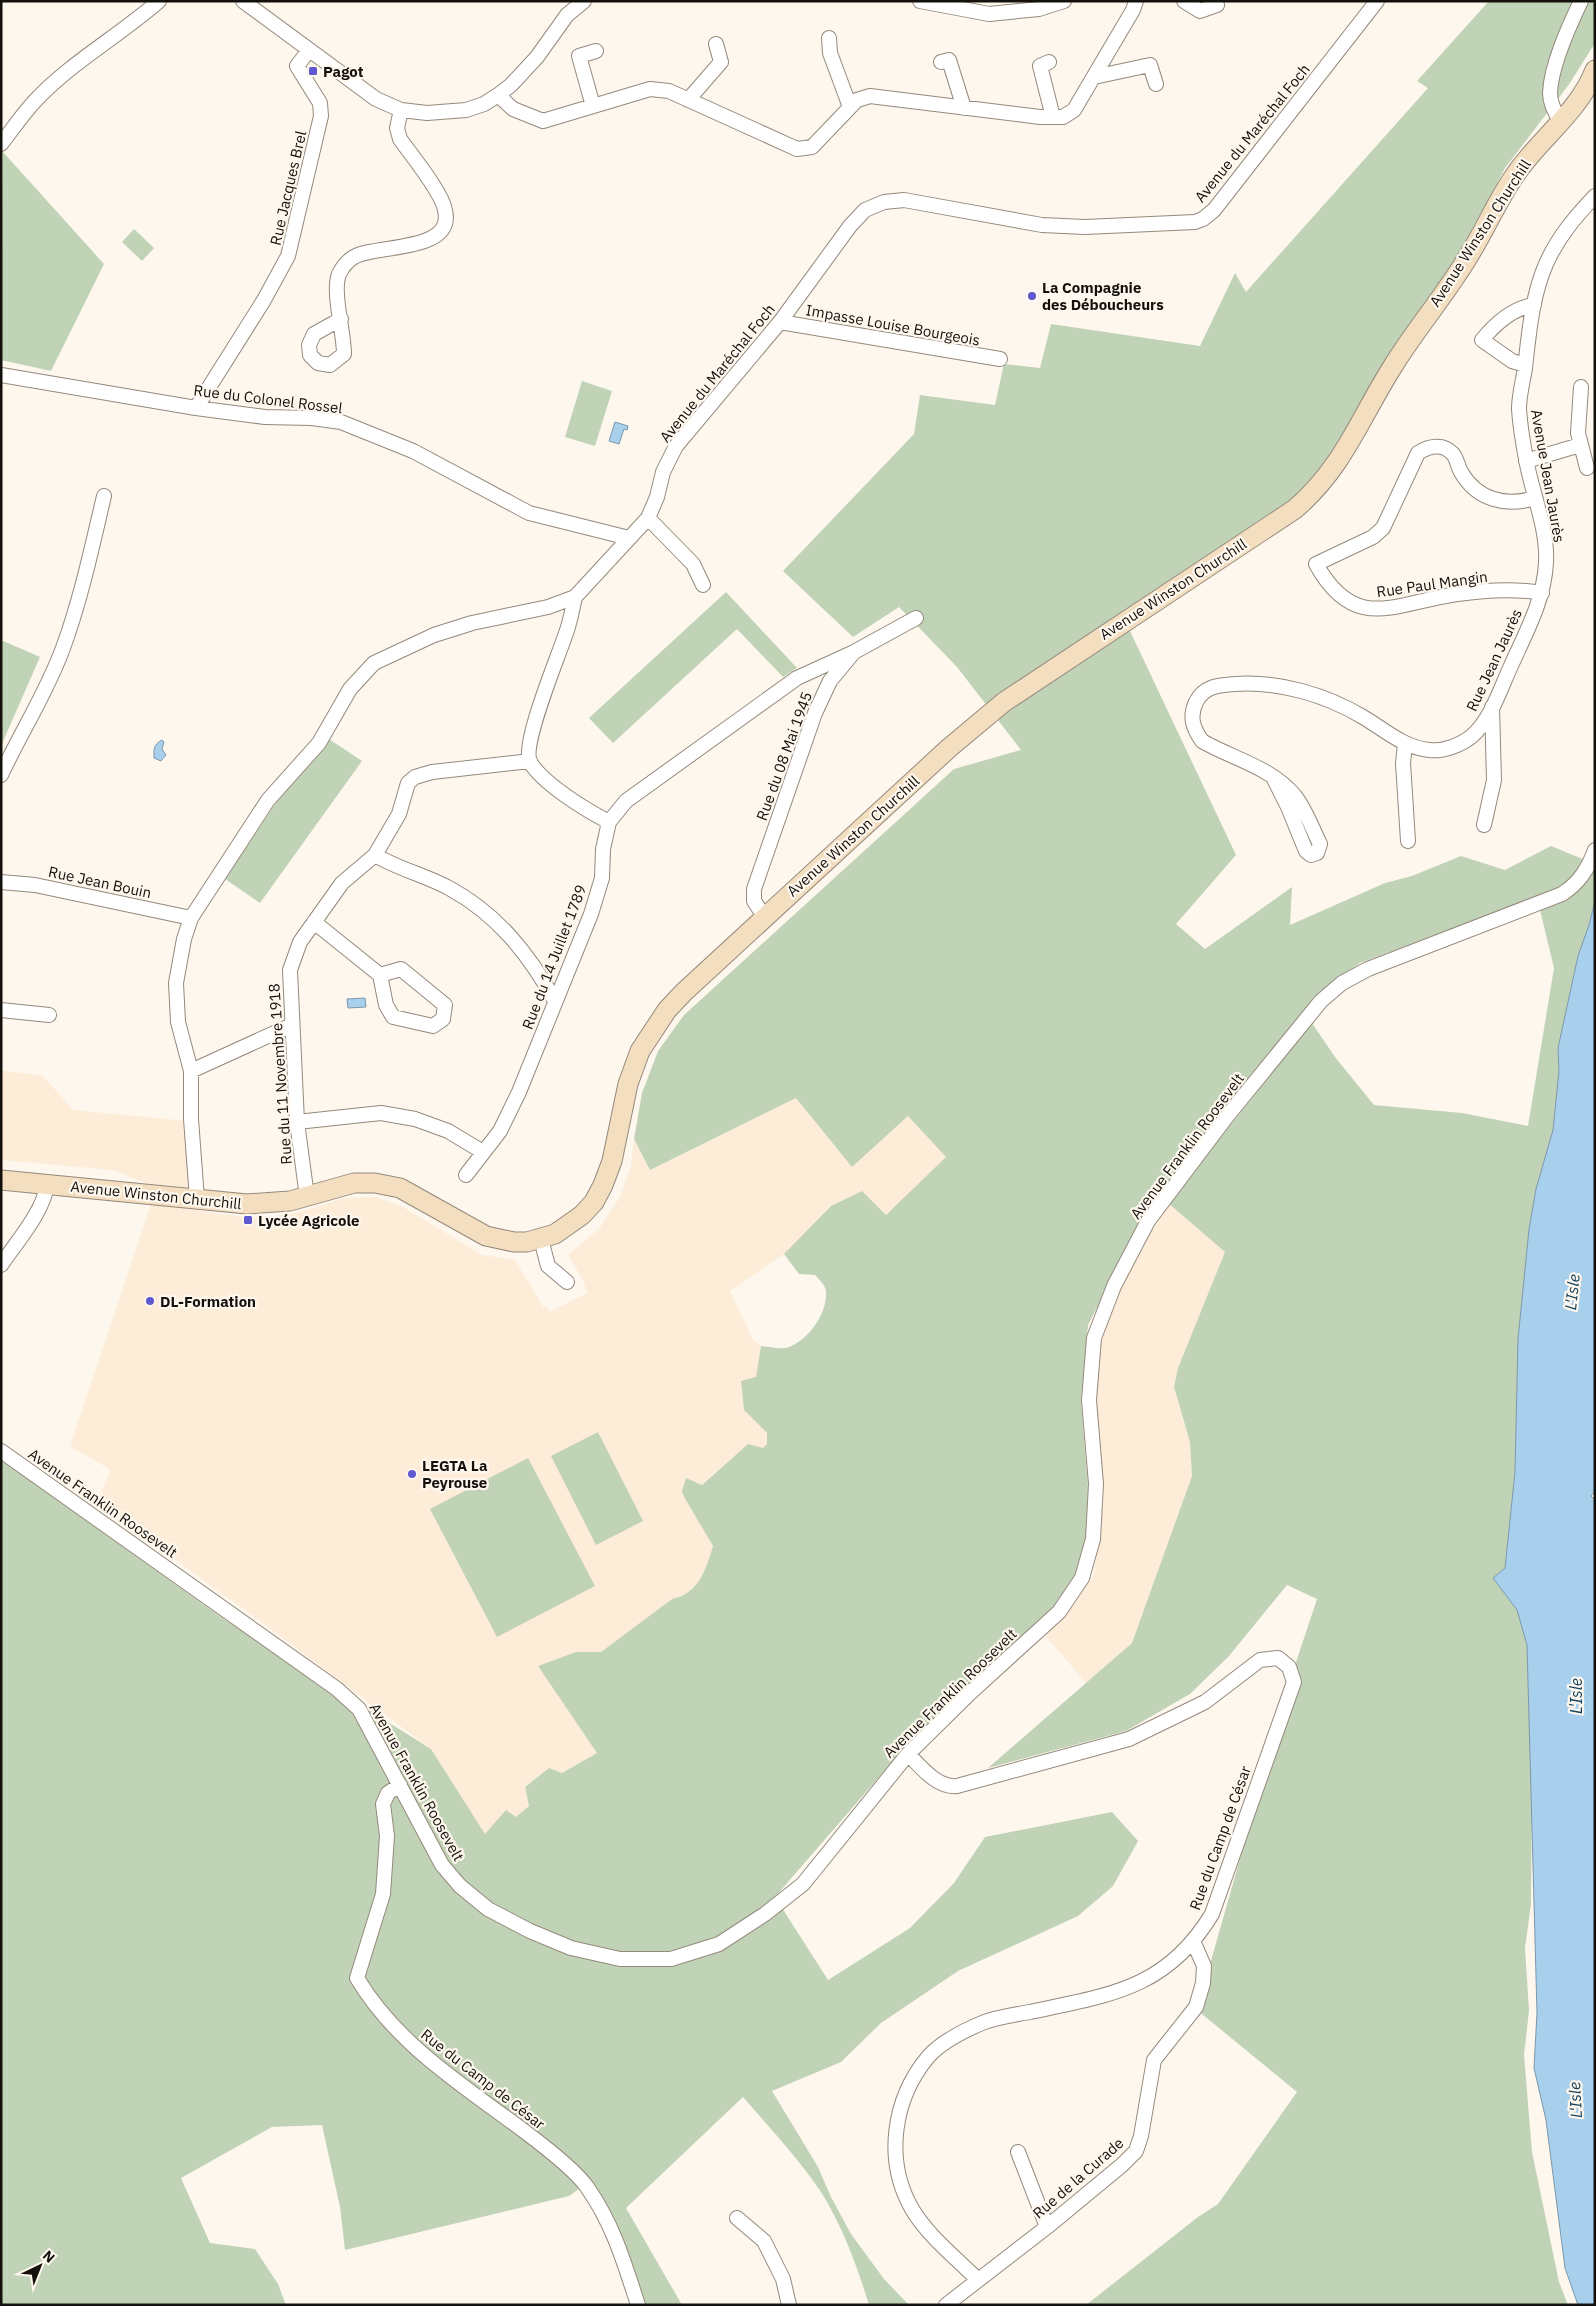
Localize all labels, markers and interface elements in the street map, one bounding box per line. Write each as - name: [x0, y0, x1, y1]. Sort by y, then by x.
- street label: Avenue du Maréchal Foch: [1190, 60, 1314, 206]
- place label: Pagot: [323, 62, 364, 81]
- marker: Pagot: [307, 65, 319, 77]
- street label: Rue Jacques Brel: [266, 129, 310, 247]
- street label: Avenue Winston Churchill: [1425, 156, 1535, 310]
- place label: La Compagnie des Déboucheurs: [1042, 278, 1164, 314]
- marker: La Compagnie des Déboucheurs: [1026, 290, 1038, 302]
- street label: Avenue du Maréchal Foch: [655, 300, 779, 446]
- street label: Impasse Louise Bourgeois: [804, 300, 982, 350]
- street label: Rue du Colonel Rossel: [192, 380, 344, 418]
- street label: Avenue Jean Jaurès: [1527, 408, 1569, 544]
- street label: Avenue Winston Churchill: [1096, 534, 1250, 644]
- street label: Rue Paul Mangin: [1375, 567, 1489, 601]
- street label: Rue Jean Jaurès: [1462, 606, 1526, 714]
- street label: Rue du 08 Mai 1945: [752, 689, 816, 823]
- street label: Avenue Winston Churchill: [783, 771, 923, 901]
- street label: Rue Jean Bouin: [47, 862, 153, 902]
- street label: Rue du 14 Juillet 1789: [518, 882, 590, 1032]
- street label: Rue du 11 Novembre 1918: [264, 983, 296, 1165]
- street label: Avenue Franklin Roosevelt: [1126, 1069, 1248, 1223]
- street label: Avenue Winston Churchill: [70, 1177, 242, 1213]
- place label: Lycée Agricole: [258, 1211, 359, 1230]
- marker: Lycée Agricole: [242, 1214, 254, 1226]
- water label: L'Isle: [1560, 1273, 1584, 1311]
- place label: DL-Formation: [160, 1292, 256, 1311]
- marker: DL-Formation: [144, 1295, 156, 1307]
- street label: Avenue Franklin Roosevelt: [25, 1444, 181, 1562]
- place label: LEGTA La Peyrouse: [422, 1456, 488, 1492]
- marker: LEGTA La Peyrouse: [406, 1468, 418, 1480]
- street label: Avenue Franklin Roosevelt: [879, 1624, 1021, 1762]
- water label: L'Isle: [1566, 1678, 1586, 1714]
- street label: Avenue Franklin Roosevelt: [366, 1700, 468, 1864]
- street label: Rue du Camp de César: [1185, 1763, 1255, 1913]
- street label: Rue du Camp de César: [417, 2025, 549, 2134]
- water label: L'Isle: [1564, 2081, 1586, 2119]
- street label: Rue de la Curade: [1029, 2133, 1127, 2223]
- north arrow: [15, 2241, 65, 2291]
- text: N: [39, 2246, 59, 2267]

